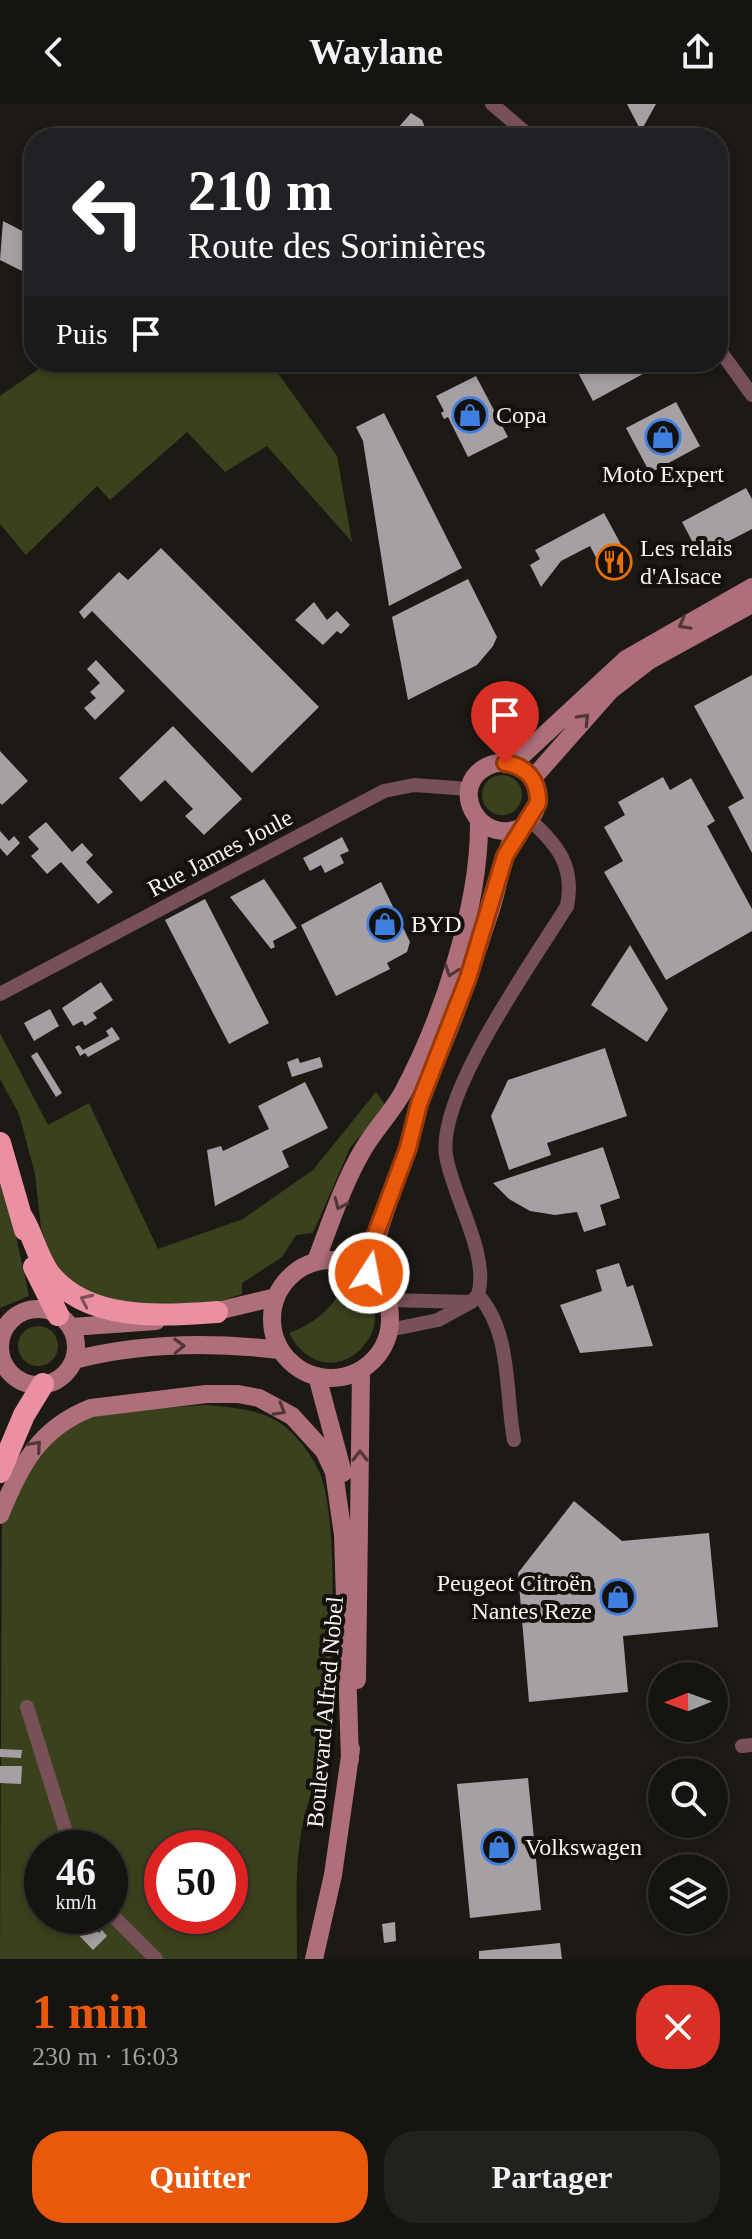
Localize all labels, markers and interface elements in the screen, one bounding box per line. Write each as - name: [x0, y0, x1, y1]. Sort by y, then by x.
- icon: back: [32, 30, 76, 74]
- icon: share: [676, 30, 720, 74]
- text: Waylane: [309, 32, 443, 72]
- icon: left: [56, 160, 160, 264]
- text: 210 m: [188, 160, 333, 222]
- text: Route des Sorinières: [188, 226, 486, 266]
- icon: arrive: [124, 312, 168, 356]
- text: Puis: [56, 317, 108, 350]
- shop icon: Copa: [451, 396, 489, 434]
- place label: Copa: [496, 402, 547, 428]
- shop icon: Moto Expert: [644, 418, 682, 456]
- place label: Moto Expert: [602, 461, 724, 487]
- place label: Les relais d'Alsace: [640, 535, 733, 589]
- restaurant icon: Les relais d'Alsace: [595, 543, 633, 581]
- one-way arrow: [677, 615, 692, 630]
- pin: [471, 681, 539, 763]
- icon: arrive: [483, 693, 527, 737]
- one-way arrow: [574, 714, 588, 729]
- street label: Rue James Joule: [143, 804, 297, 902]
- shop icon: BYD: [366, 905, 404, 943]
- place label: BYD: [411, 911, 462, 937]
- one-way arrow: [444, 963, 460, 977]
- one-way arrow: [333, 1196, 349, 1210]
- position arrow: [327, 1231, 411, 1315]
- one-way arrow: [79, 1294, 94, 1310]
- one-way arrow: [173, 1338, 186, 1355]
- one-way arrow: [272, 1400, 286, 1416]
- one-way arrow: [26, 1441, 41, 1456]
- one-way arrow: [351, 1449, 369, 1462]
- place label: Peugeot Citroën Nantes Reze: [437, 1570, 592, 1624]
- shop icon: Peugeot Citroën Nantes Reze: [599, 1578, 637, 1616]
- street label: Boulevard Alfred Nobel: [302, 1595, 348, 1829]
- north arrow: [648, 1662, 728, 1742]
- map controls: [648, 1662, 728, 1934]
- button: search: [648, 1758, 728, 1838]
- shop icon: Volkswagen: [480, 1828, 518, 1866]
- speed limit sign: 50: [144, 1830, 248, 1934]
- place label: Volkswagen: [525, 1834, 642, 1860]
- text: 46: [56, 1849, 96, 1894]
- button: layers: [648, 1854, 728, 1934]
- text: km/h: [55, 1891, 97, 1913]
- text: 1 min: [32, 1985, 148, 2038]
- button: close: [636, 1985, 720, 2069]
- text: 230 m · 16:03: [32, 2042, 179, 2071]
- button: Quitter: [32, 2131, 368, 2223]
- button: Partager: [384, 2131, 720, 2223]

